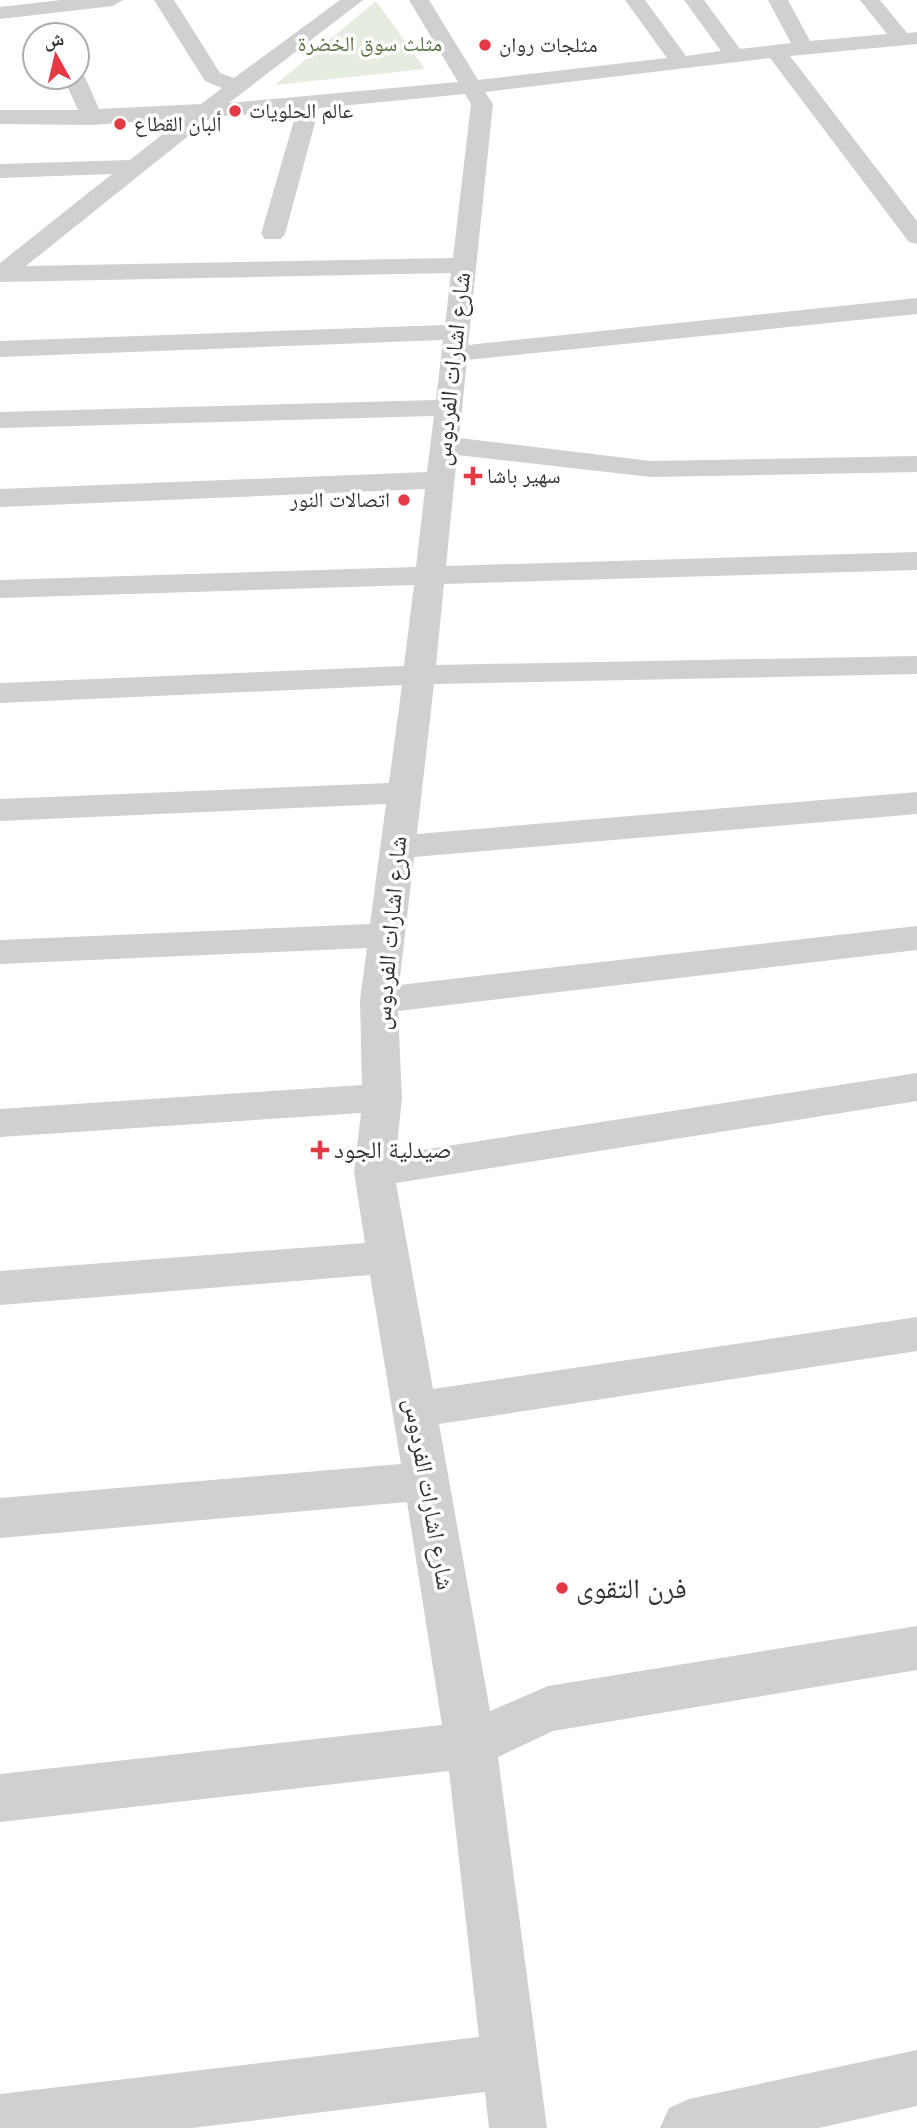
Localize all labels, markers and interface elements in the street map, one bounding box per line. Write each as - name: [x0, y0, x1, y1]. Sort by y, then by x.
- north arrow: [21, 21, 91, 91]
- text: ش: [42, 25, 65, 53]
- park label: مثلث سوق الخضرة: [298, 29, 442, 57]
- place label: مثلجات روان: [499, 30, 598, 58]
- marker: مثلجات روان: [477, 37, 493, 53]
- place label: عالم الحلويات: [249, 96, 353, 125]
- marker: عالم الحلويات: [227, 103, 243, 119]
- place label: ألبان القطاع: [134, 109, 221, 137]
- marker: ألبان القطاع: [112, 116, 128, 132]
- street label: شارع اشارات الفردوس: [424, 270, 477, 467]
- place label: سهير باشا: [487, 461, 561, 489]
- marker: سهير باشا: [465, 468, 481, 484]
- place label: اتصالات النور: [289, 485, 390, 513]
- marker: اتصالات النور: [396, 492, 412, 508]
- street label: شارع اشارات الفردوس: [364, 835, 413, 1031]
- place label: صيدلية الجود: [334, 1132, 452, 1165]
- marker: صيدلية الجود: [312, 1142, 328, 1158]
- street label: شارع اشارات الفردوس: [397, 1395, 464, 1592]
- place label: فرن التقوى: [576, 1568, 687, 1606]
- marker: فرن التقوى: [554, 1580, 570, 1596]

